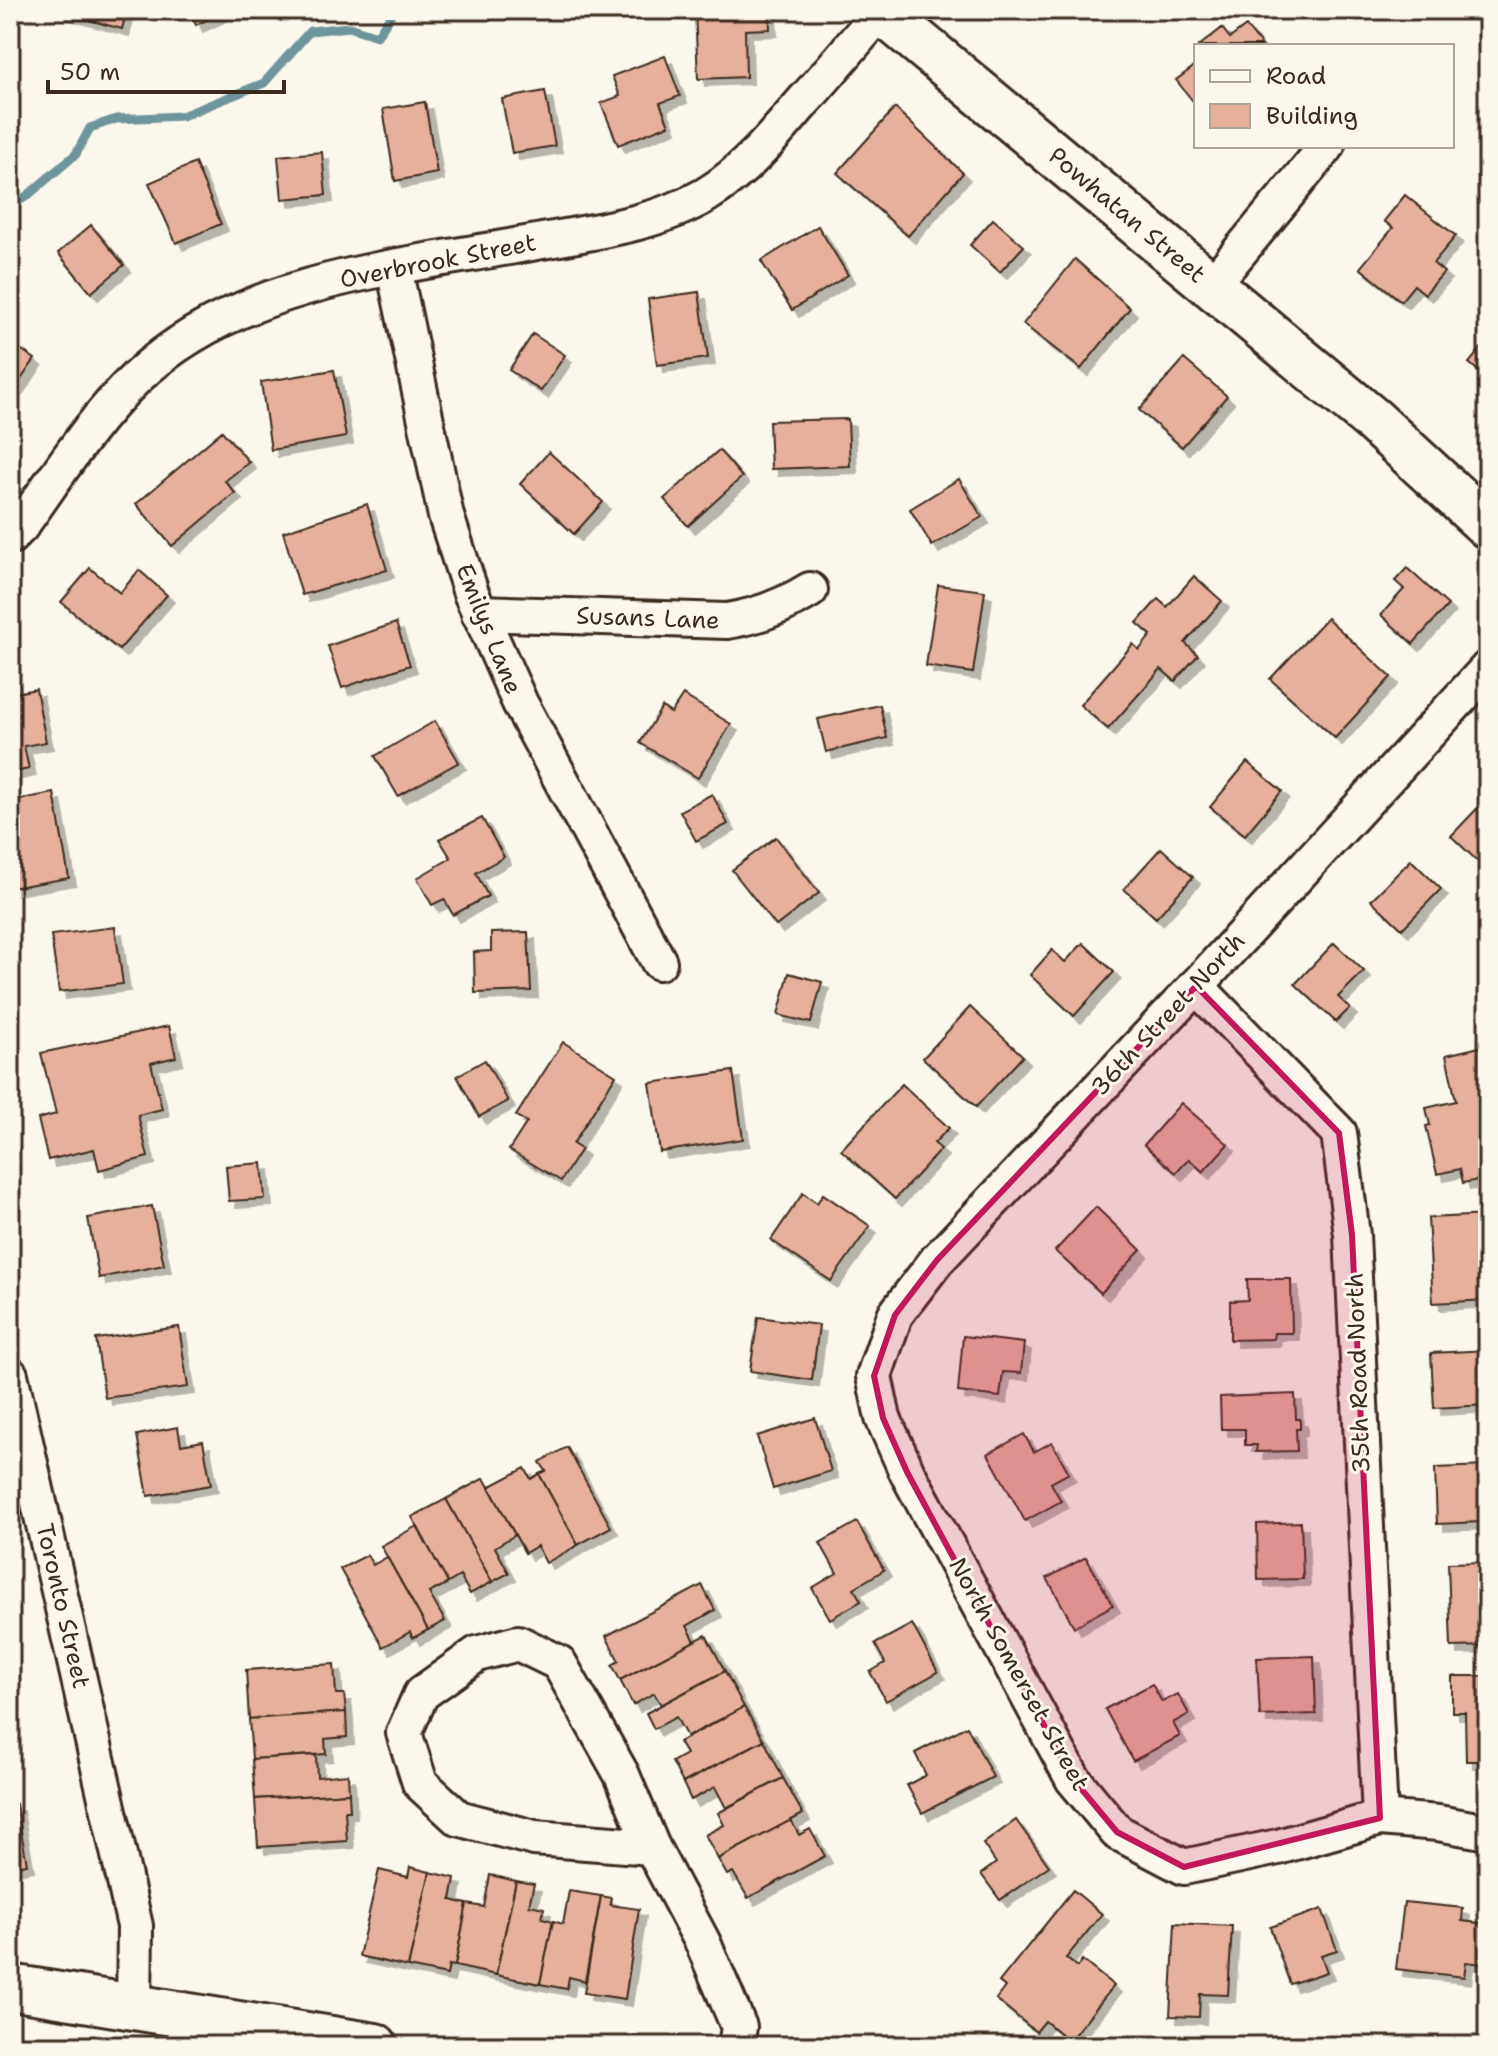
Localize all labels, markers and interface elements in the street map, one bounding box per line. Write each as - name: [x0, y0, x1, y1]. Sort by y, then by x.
- scale bar: [48, 44, 284, 94]
- legend: [1194, 44, 1454, 148]
- text: 50 m: [60, 56, 120, 88]
- text: Road: [1266, 60, 1326, 92]
- text: Building: [1266, 100, 1358, 132]
- street label: Powhatan Street: [1042, 140, 1212, 290]
- street label: Overbrook Street: [337, 226, 539, 296]
- street label: Emilys Lane: [448, 559, 530, 699]
- street label: Susans Lane: [576, 600, 720, 636]
- street label: 36th Street North: [1084, 925, 1252, 1103]
- street label: 35th Road North: [1339, 1272, 1377, 1474]
- street label: Toronto Street: [28, 1520, 98, 1692]
- street label: North Somerset Street: [942, 1552, 1096, 1796]

